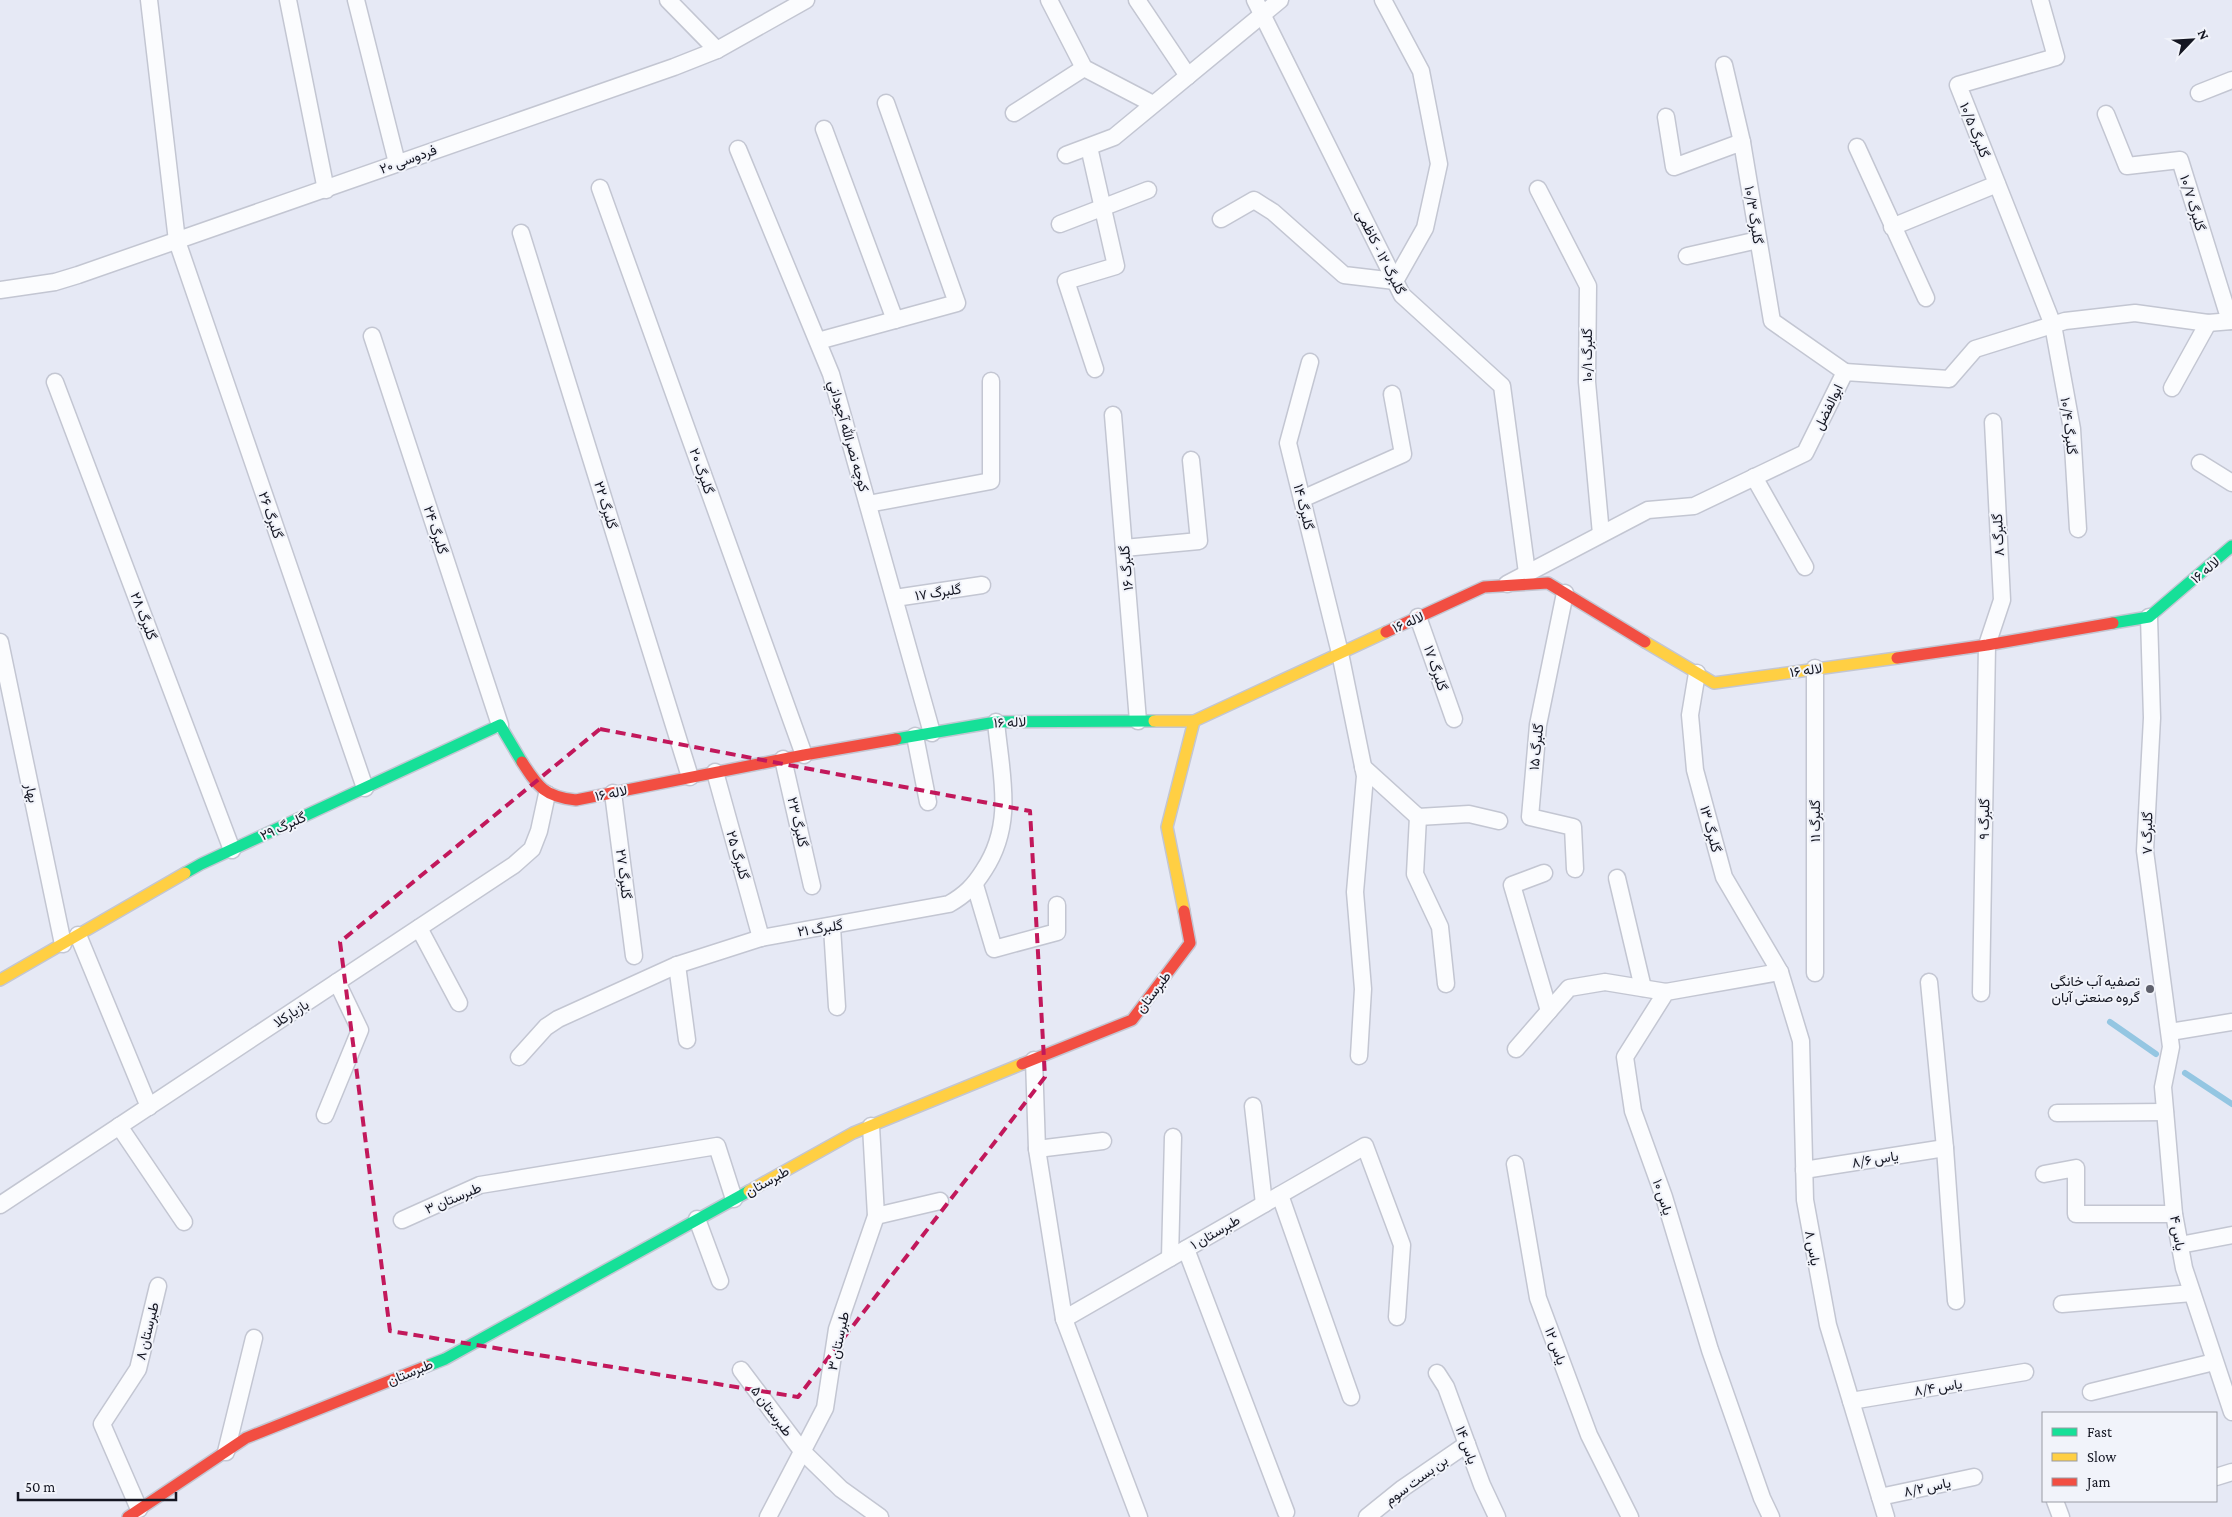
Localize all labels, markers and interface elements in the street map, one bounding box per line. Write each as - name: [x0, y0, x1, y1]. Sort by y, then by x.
- north arrow: [2167, 15, 2217, 65]
- text: N: [2195, 27, 2213, 43]
- street label: گلبرگ ۱۰/۵: [1956, 100, 1993, 160]
- street label: فردوسی ۲۰: [377, 141, 439, 178]
- street label: گلبرگ ۱۰/۷: [2176, 173, 2209, 233]
- street label: گلبرگ ۱۰/۳: [1741, 185, 1766, 245]
- street label: گلبرگ ۱۲ - کاظمی: [1352, 207, 1409, 297]
- street label: گلبرگ ۱۰/۱: [1579, 328, 1596, 382]
- street label: كوچه نصرالله آجوداني: [822, 378, 873, 495]
- street label: ابوالفضل: [1810, 381, 1847, 433]
- street label: گلبرگ ۱۰/۴: [2057, 397, 2080, 456]
- street label: گلبرگ ۲۰: [685, 446, 718, 497]
- street label: گلبرگ ۲۲: [590, 479, 621, 531]
- street label: گلبرگ ۱۴: [1290, 482, 1317, 532]
- street label: گلبرگ ۲۶: [255, 489, 286, 541]
- street label: گلبرگ ۲۴: [420, 504, 451, 556]
- street label: گلبرگ ۸: [1989, 513, 2008, 557]
- street label: گلبرگ ۱۶: [1116, 545, 1137, 591]
- street label: لاله ۱۶: [2187, 553, 2223, 587]
- street label: گلبرگ ۱۷: [914, 580, 963, 605]
- street label: گلبرگ ۲۸: [127, 590, 160, 643]
- street label: لاله ۱۶: [1390, 608, 1426, 636]
- street label: گلبرگ ۱۷: [1420, 643, 1451, 693]
- street label: لاله ۱۶: [1789, 660, 1823, 680]
- street label: لاله ۱۶: [993, 713, 1027, 731]
- street label: گلبرگ ۱۵: [1526, 723, 1547, 771]
- street label: بهار: [21, 781, 42, 804]
- street label: لاله ۱۶: [593, 782, 629, 804]
- street label: گلبرگ ۲۳: [783, 795, 812, 849]
- street label: گلبرگ ۹: [1976, 798, 1993, 840]
- street label: گلبرگ ۱۱: [1807, 800, 1824, 842]
- street label: گلبرگ ۱۳: [1696, 804, 1725, 854]
- street label: گلبرگ ۲۹: [258, 808, 309, 844]
- street label: گلبرگ ۷: [2139, 811, 2156, 855]
- street label: گلبرگ ۲۵: [722, 829, 753, 882]
- street label: گلبرگ ۲۷: [612, 848, 635, 900]
- street label: گلبرگ ۲۱: [796, 917, 844, 940]
- street label: طبرستان: [1132, 968, 1175, 1017]
- place label: تصفیه آب خانگی گروه صنعتی آبان: [2050, 973, 2140, 1006]
- marker: تصفیه آب خانگی گروه صنعتی آبان: [2144, 983, 2156, 995]
- street label: بازیارکلا: [270, 996, 312, 1031]
- street label: یاس ۸/۶: [1850, 1147, 1900, 1172]
- street label: طبرستان: [742, 1162, 792, 1200]
- street label: یاس ۱۰: [1649, 1177, 1676, 1217]
- street label: طبرستان ۳: [422, 1179, 484, 1218]
- street label: طبرستان ۱: [1187, 1211, 1243, 1253]
- street label: یاس ۴: [2166, 1214, 2189, 1252]
- street label: یاس ۸: [1801, 1229, 1824, 1267]
- street label: طبرستان ۸: [132, 1301, 163, 1362]
- street label: طبرستان ۳: [824, 1310, 853, 1372]
- street label: یاس ۱۲: [1541, 1325, 1570, 1367]
- street label: طبرستان: [385, 1356, 436, 1389]
- street label: یاس ۸/۴: [1913, 1375, 1963, 1400]
- street label: طبرستان ۵: [747, 1383, 796, 1440]
- legend: [2042, 1412, 2217, 1502]
- street label: یاس ۱۴: [1452, 1424, 1481, 1467]
- text: Fast: [2087, 1424, 2113, 1440]
- text: Slow: [2087, 1449, 2117, 1465]
- street label: بن بست سوم: [1381, 1452, 1451, 1509]
- scale bar: [18, 1470, 175, 1502]
- street label: یاس ۸/۲: [1902, 1474, 1952, 1501]
- text: Jam: [2085, 1474, 2110, 1491]
- text: 50 m: [25, 1479, 55, 1495]

